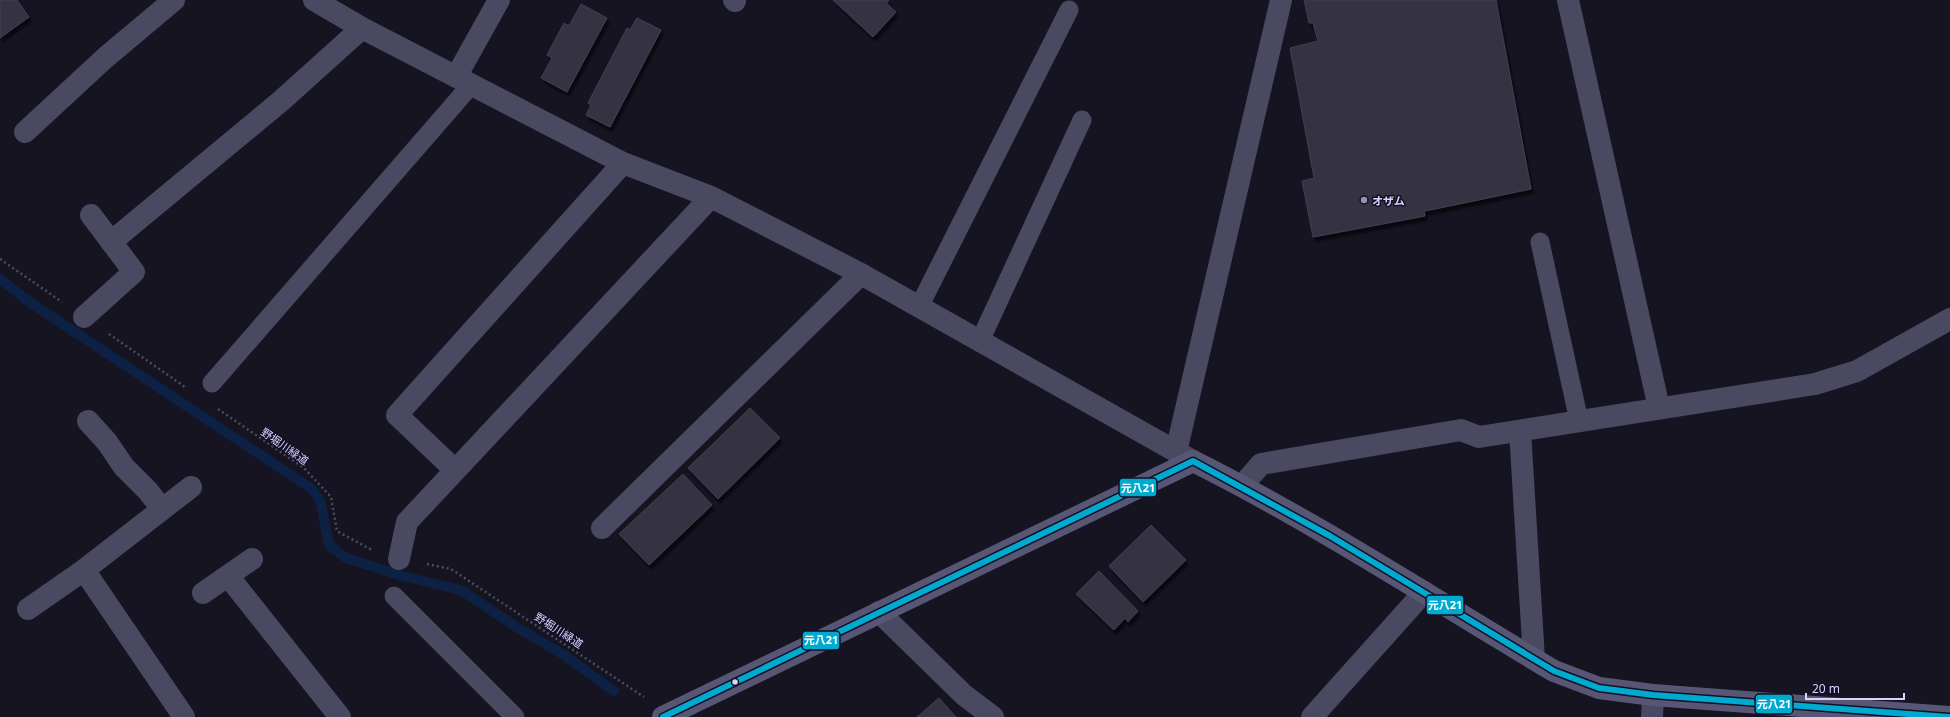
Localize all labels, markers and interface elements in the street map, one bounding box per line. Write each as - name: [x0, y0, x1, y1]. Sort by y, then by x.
- place label: オザム: [1372, 193, 1405, 208]
- marker: オザム: [1359, 195, 1369, 205]
- street label: 野堀川緑道: [258, 424, 312, 468]
- line badge: 元八21: [1119, 478, 1157, 497]
- text: 元八21: [1121, 480, 1155, 495]
- line badge: 元八21: [1426, 595, 1464, 615]
- text: 元八21: [1428, 597, 1462, 612]
- street label: 野堀川緑道: [532, 609, 586, 651]
- line badge: 元八21: [802, 631, 840, 650]
- text: 元八21: [804, 632, 838, 647]
- scale bar: [1806, 675, 1904, 701]
- unlabelled marker: [730, 677, 740, 687]
- text: 20 m: [1812, 680, 1840, 697]
- line badge: 元八21: [1755, 694, 1793, 714]
- text: 元八21: [1757, 696, 1791, 711]

